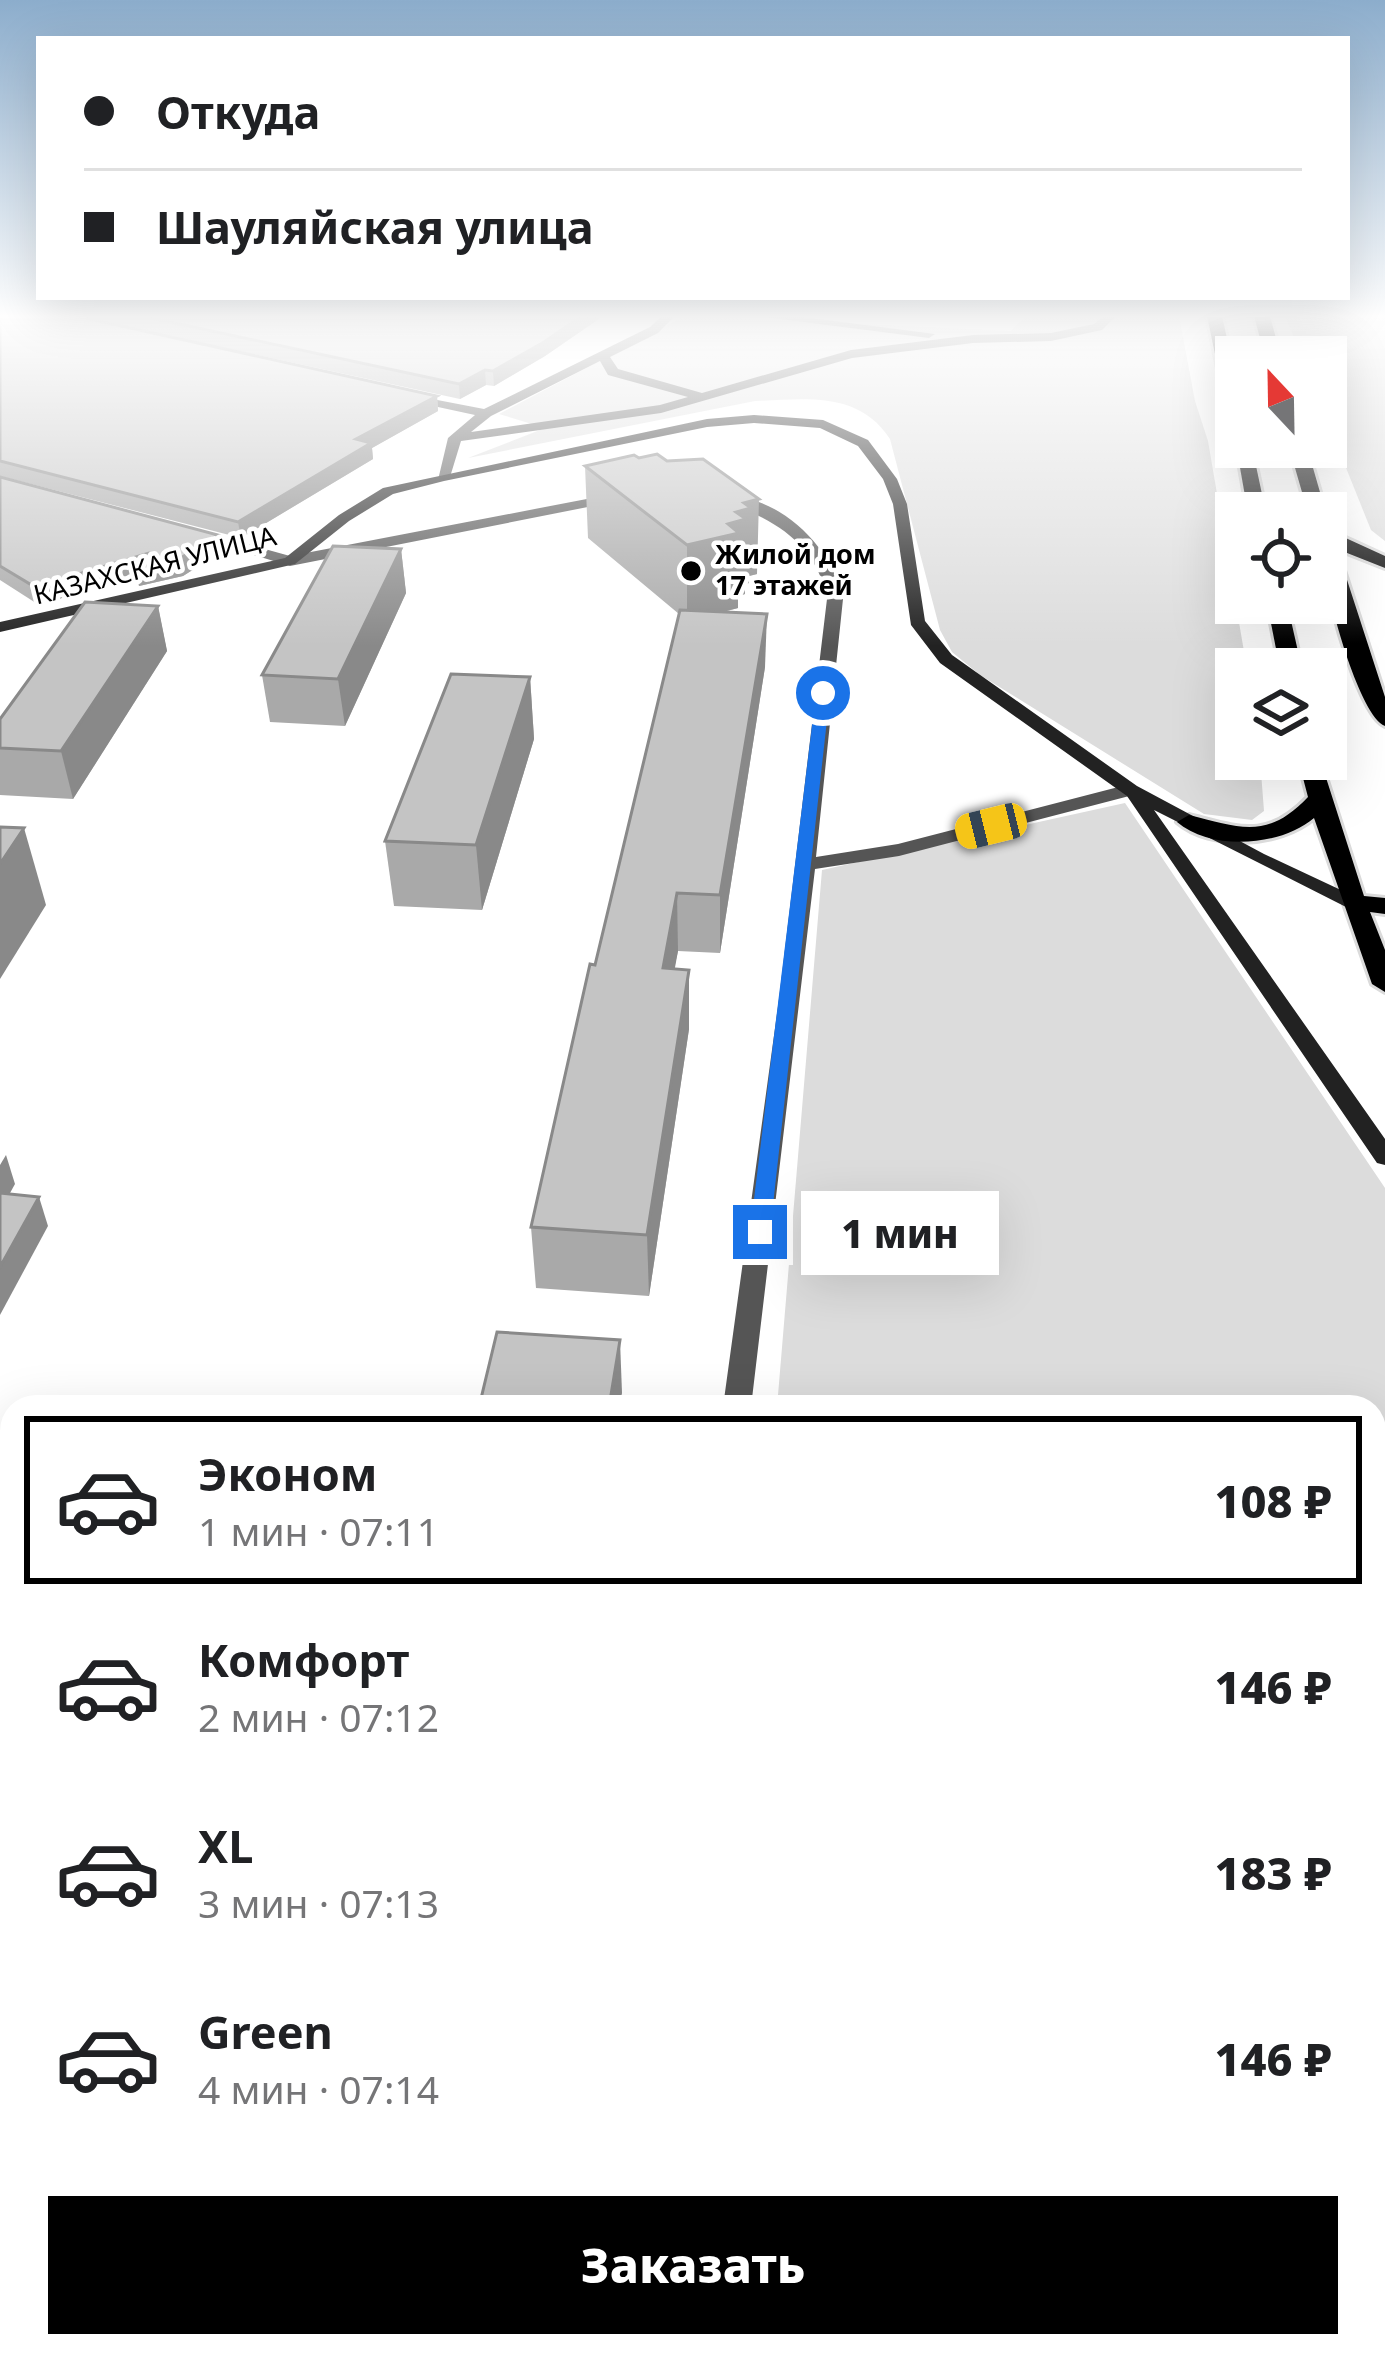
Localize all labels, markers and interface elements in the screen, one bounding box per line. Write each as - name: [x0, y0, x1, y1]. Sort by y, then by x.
- text: Откуда: [156, 81, 320, 142]
- text: Шауляйская улица: [156, 196, 593, 257]
- north arrow: [1215, 336, 1347, 468]
- map controls: [1215, 336, 1347, 780]
- button: locate: [1215, 492, 1347, 624]
- street label: КАЗАХСКАЯ УЛИЦА: [30, 516, 280, 613]
- place label: Жилой дом 17 этажей: [715, 535, 876, 603]
- marker: Жилой дом 17 этажей: [678, 558, 704, 584]
- button: layers: [1215, 648, 1347, 780]
- route start: [796, 666, 850, 720]
- car: [952, 800, 1030, 852]
- callout: 1 мин: [802, 1190, 1000, 1274]
- route end: [733, 1205, 787, 1259]
- text: 1 мин: [841, 1206, 959, 1259]
- text: Эконом: [198, 1443, 377, 1504]
- icon: car: [54, 1446, 162, 1554]
- text: 108 ₽: [1215, 1470, 1332, 1531]
- text: 1 мин · 07:11: [198, 1504, 439, 1557]
- text: Комфорт: [198, 1629, 409, 1690]
- icon: car: [54, 1632, 162, 1740]
- text: 146 ₽: [1215, 1656, 1332, 1717]
- text: 2 мин · 07:12: [198, 1690, 439, 1743]
- text: XL: [198, 1815, 253, 1876]
- icon: car: [54, 1818, 162, 1926]
- text: 183 ₽: [1215, 1842, 1332, 1903]
- text: 3 мин · 07:13: [198, 1876, 439, 1929]
- text: Green: [198, 2001, 333, 2062]
- icon: car: [54, 2004, 162, 2112]
- text: 146 ₽: [1215, 2028, 1332, 2089]
- text: 4 мин · 07:14: [198, 2062, 439, 2115]
- button: Заказать: [48, 2196, 1338, 2334]

